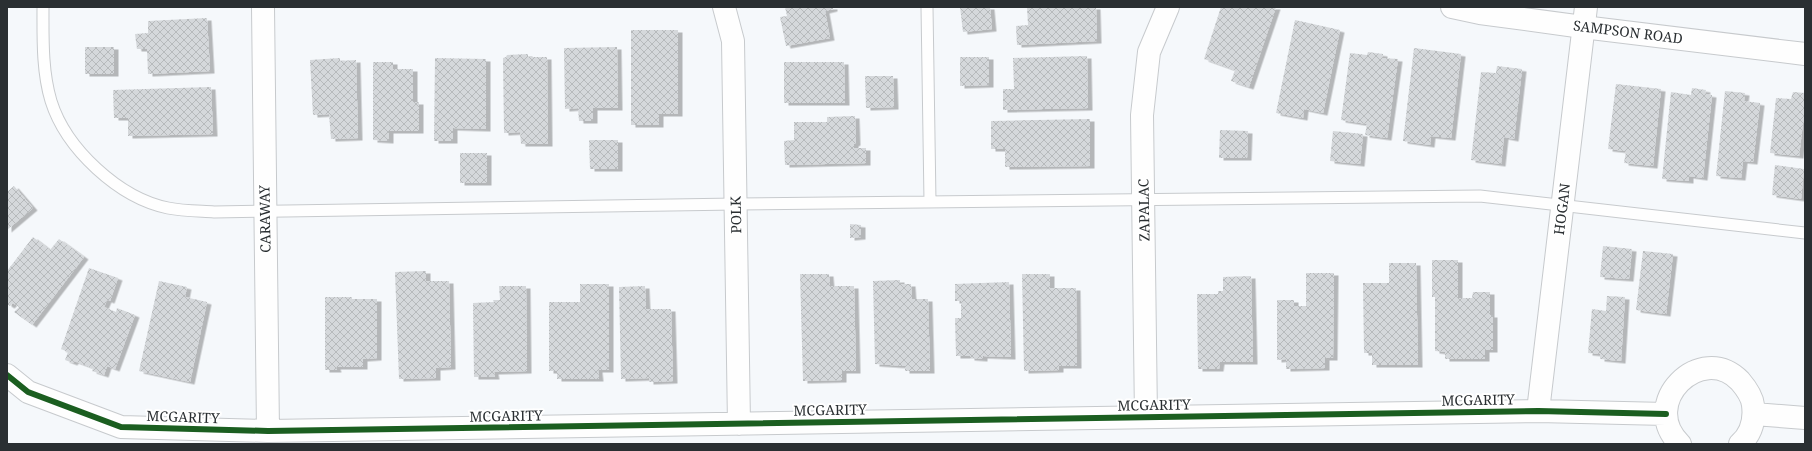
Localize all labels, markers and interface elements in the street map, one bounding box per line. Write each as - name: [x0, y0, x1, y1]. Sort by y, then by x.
- street label: SAMPSON ROAD: [1572, 15, 1684, 48]
- street label: ZAPALAC: [1133, 178, 1154, 242]
- street label: HOGAN: [1549, 182, 1574, 236]
- street label: CARAWAY: [254, 185, 275, 253]
- street label: POLK: [726, 196, 745, 234]
- street label: MCGARITY: [1441, 389, 1515, 410]
- street label: MCGARITY: [1117, 394, 1191, 415]
- street label: MCGARITY: [793, 399, 867, 420]
- street label: MCGARITY: [469, 405, 543, 426]
- street label: MCGARITY: [146, 406, 220, 427]

